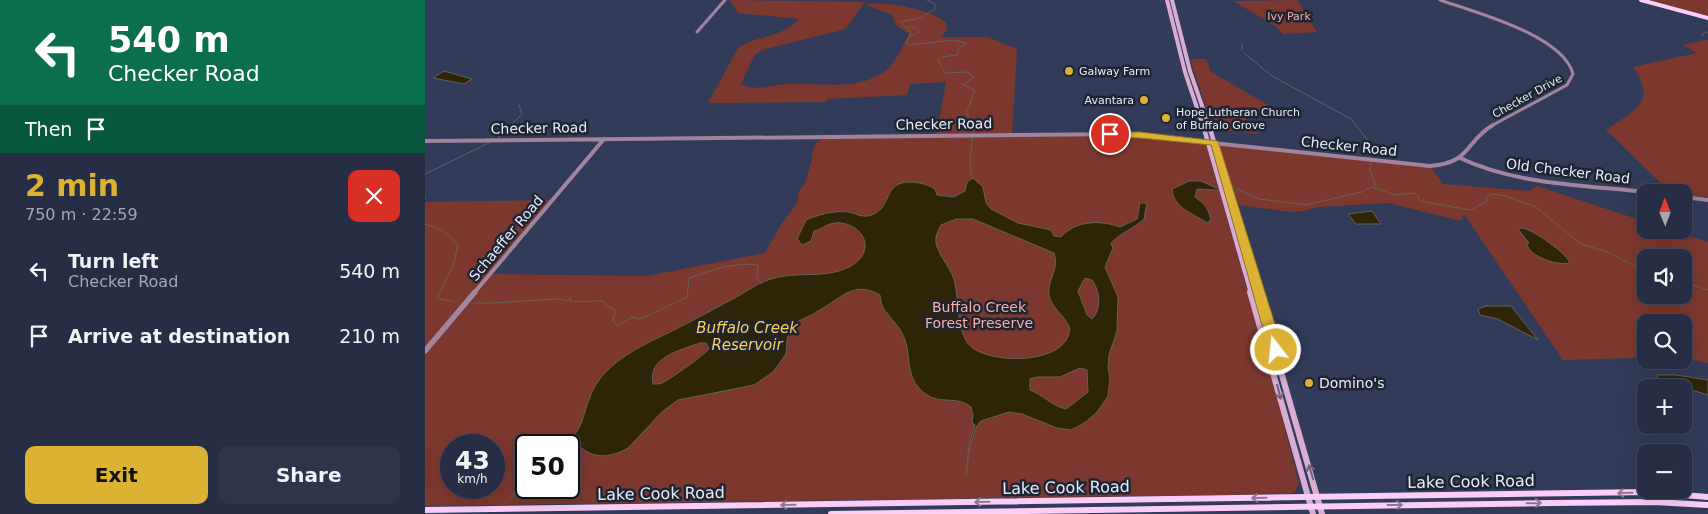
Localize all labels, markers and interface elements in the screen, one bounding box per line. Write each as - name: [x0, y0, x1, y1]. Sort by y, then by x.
- park label: Ivy Park: [1267, 10, 1311, 23]
- icon: left: [25, 20, 90, 85]
- text: 540 m: [108, 20, 230, 60]
- text: Checker Road: [108, 61, 260, 86]
- marker: Galway Farm: [1063, 65, 1075, 77]
- place label: Galway Farm: [1079, 65, 1150, 78]
- street label: Checker Drive: [1490, 72, 1565, 121]
- place label: Avantara: [1085, 94, 1134, 107]
- marker: Avantara: [1138, 94, 1150, 106]
- place label: Hope Lutheran Church of Buffalo Grove: [1176, 106, 1300, 132]
- marker: Hope Lutheran Church of Buffalo Grove: [1160, 112, 1172, 124]
- pin: [1089, 113, 1131, 155]
- icon: arrive: [82, 115, 110, 143]
- street label: Checker Road: [896, 115, 992, 133]
- text: Then: [25, 118, 72, 140]
- street label: Checker Road: [491, 119, 587, 137]
- icon: arrive: [1096, 120, 1124, 148]
- street label: Checker Road: [1300, 133, 1398, 159]
- street label: Old Checker Road: [1505, 155, 1631, 187]
- text: 2 min: [25, 168, 119, 203]
- button: close: [348, 170, 400, 222]
- north arrow: [1637, 184, 1693, 239]
- map controls: [1637, 184, 1692, 499]
- street label: Schaeffer Road: [466, 192, 546, 284]
- text: 750 m · 22:59: [25, 205, 138, 224]
- button: sound: [1637, 249, 1692, 304]
- text: Turn left: [68, 250, 159, 272]
- icon: left: [25, 257, 53, 285]
- text: 540 m: [339, 260, 400, 282]
- text: Checker Road: [68, 272, 178, 291]
- park label: Buffalo Creek Forest Preserve: [925, 299, 1033, 331]
- button: search: [1637, 314, 1692, 369]
- water label: Buffalo Creek Reservoir: [696, 319, 799, 354]
- icon: arrive: [25, 322, 53, 350]
- position arrow: [1249, 323, 1301, 375]
- text: Arrive at destination: [68, 325, 290, 347]
- text: 210 m: [339, 325, 400, 347]
- place label: Domino's: [1319, 375, 1384, 391]
- marker: Domino's: [1303, 377, 1315, 389]
- button: +: [1637, 379, 1692, 434]
- one-way arrow: [1275, 383, 1284, 399]
- speed limit sign: 50: [515, 434, 580, 499]
- button: −: [1637, 444, 1692, 499]
- button: Exit: [25, 446, 208, 504]
- button: Share: [218, 446, 400, 504]
- text: 43: [455, 446, 490, 475]
- one-way arrow: [1306, 464, 1315, 480]
- street label: Lake Cook Road: [1407, 471, 1535, 492]
- text: km/h: [457, 472, 488, 486]
- street label: Lake Cook Road: [1002, 477, 1130, 498]
- street label: Lake Cook Road: [597, 483, 725, 504]
- one-way arrow: [1617, 488, 1633, 497]
- one-way arrow: [1251, 493, 1268, 503]
- one-way arrow: [974, 497, 990, 507]
- one-way arrow: [1526, 498, 1542, 508]
- one-way arrow: [780, 500, 796, 510]
- one-way arrow: [1386, 500, 1403, 510]

